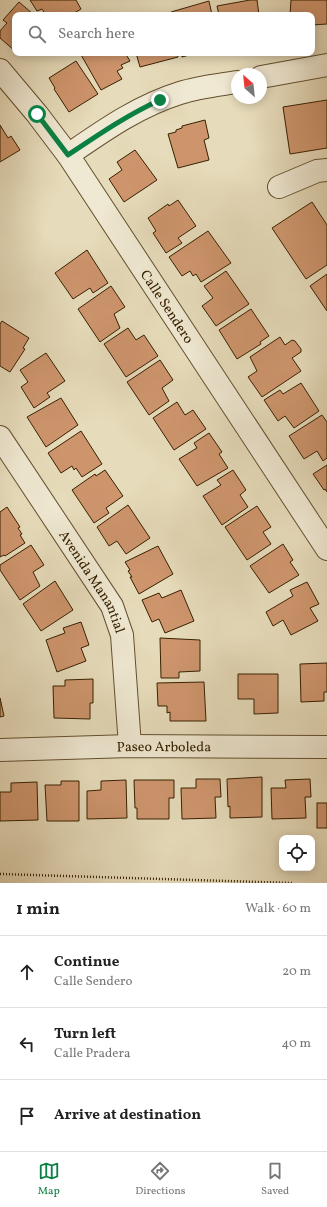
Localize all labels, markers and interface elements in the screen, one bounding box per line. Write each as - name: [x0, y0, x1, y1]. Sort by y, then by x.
- search box: [12, 12, 315, 56]
- icon: search: [26, 23, 48, 45]
- text: Search here: [58, 24, 135, 45]
- north arrow: [231, 68, 267, 104]
- route end: [151, 91, 169, 109]
- route start: [28, 105, 46, 123]
- street label: Calle Sendero: [135, 267, 197, 348]
- street label: Avenida Manantial: [53, 527, 129, 636]
- street label: Paseo Arboleda: [116, 738, 211, 757]
- map controls: [279, 835, 315, 871]
- button: locate: [279, 835, 315, 871]
- text: 1 min: [16, 898, 60, 921]
- text: Walk · 60 m: [245, 900, 311, 918]
- text: Continue: [54, 952, 119, 973]
- icon: ahead: [16, 961, 38, 983]
- text: 20 m: [282, 963, 311, 981]
- text: Calle Sendero: [54, 973, 132, 991]
- text: Turn left: [54, 1024, 116, 1045]
- icon: left: [16, 1033, 38, 1055]
- text: 40 m: [282, 1035, 311, 1053]
- text: Calle Pradera: [54, 1045, 130, 1063]
- icon: arrive: [16, 1105, 38, 1127]
- text: Arrive at destination: [54, 1105, 201, 1126]
- tab: Map: [38, 1160, 60, 1199]
- tab: Directions: [135, 1160, 186, 1199]
- tab: Saved: [261, 1160, 289, 1199]

